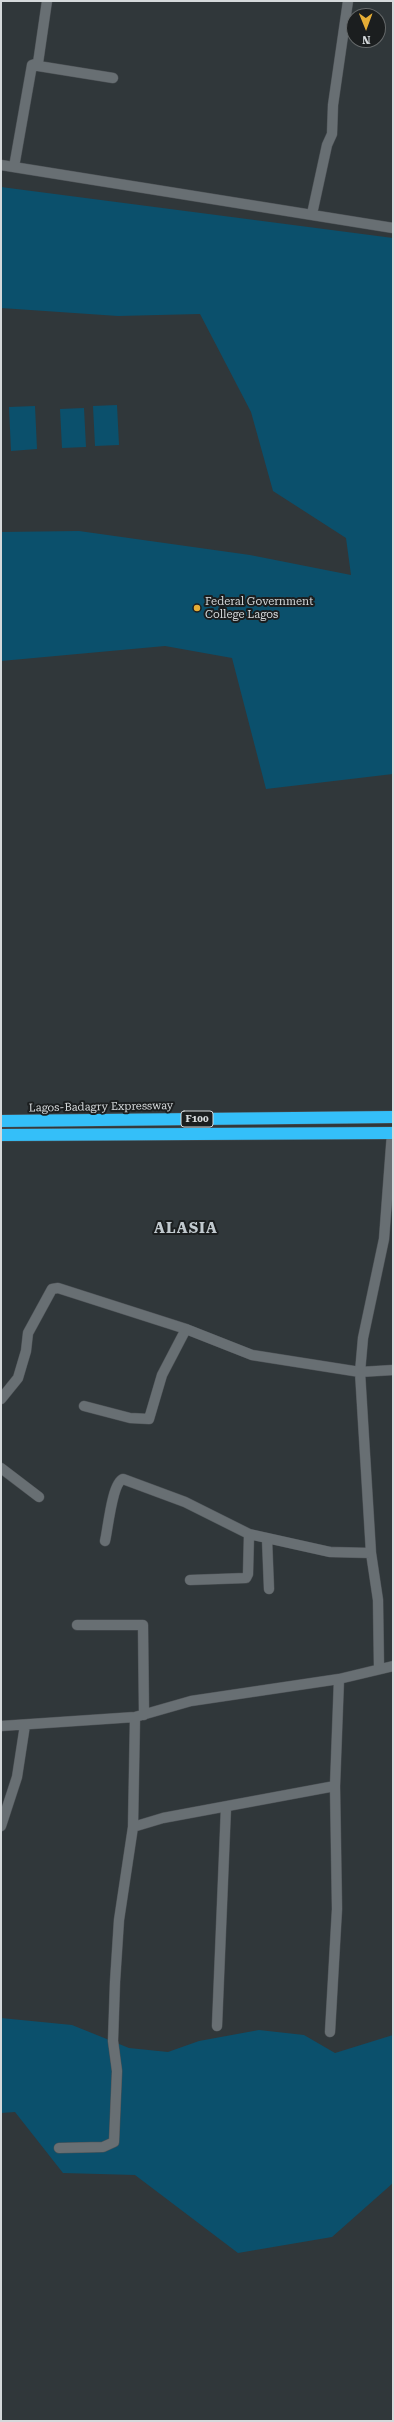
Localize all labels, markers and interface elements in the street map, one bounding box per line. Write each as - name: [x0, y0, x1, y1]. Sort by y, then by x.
- north arrow: [346, 8, 386, 48]
- text: N: [362, 33, 371, 46]
- place label: Federal Government College Lagos: [205, 595, 313, 621]
- marker: Federal Government College Lagos: [192, 603, 202, 613]
- street label: Lagos-Badagry Expressway: [29, 1099, 173, 1115]
- road number: F100: [181, 1111, 213, 1127]
- district label: ALASIA: [154, 1220, 218, 1238]

